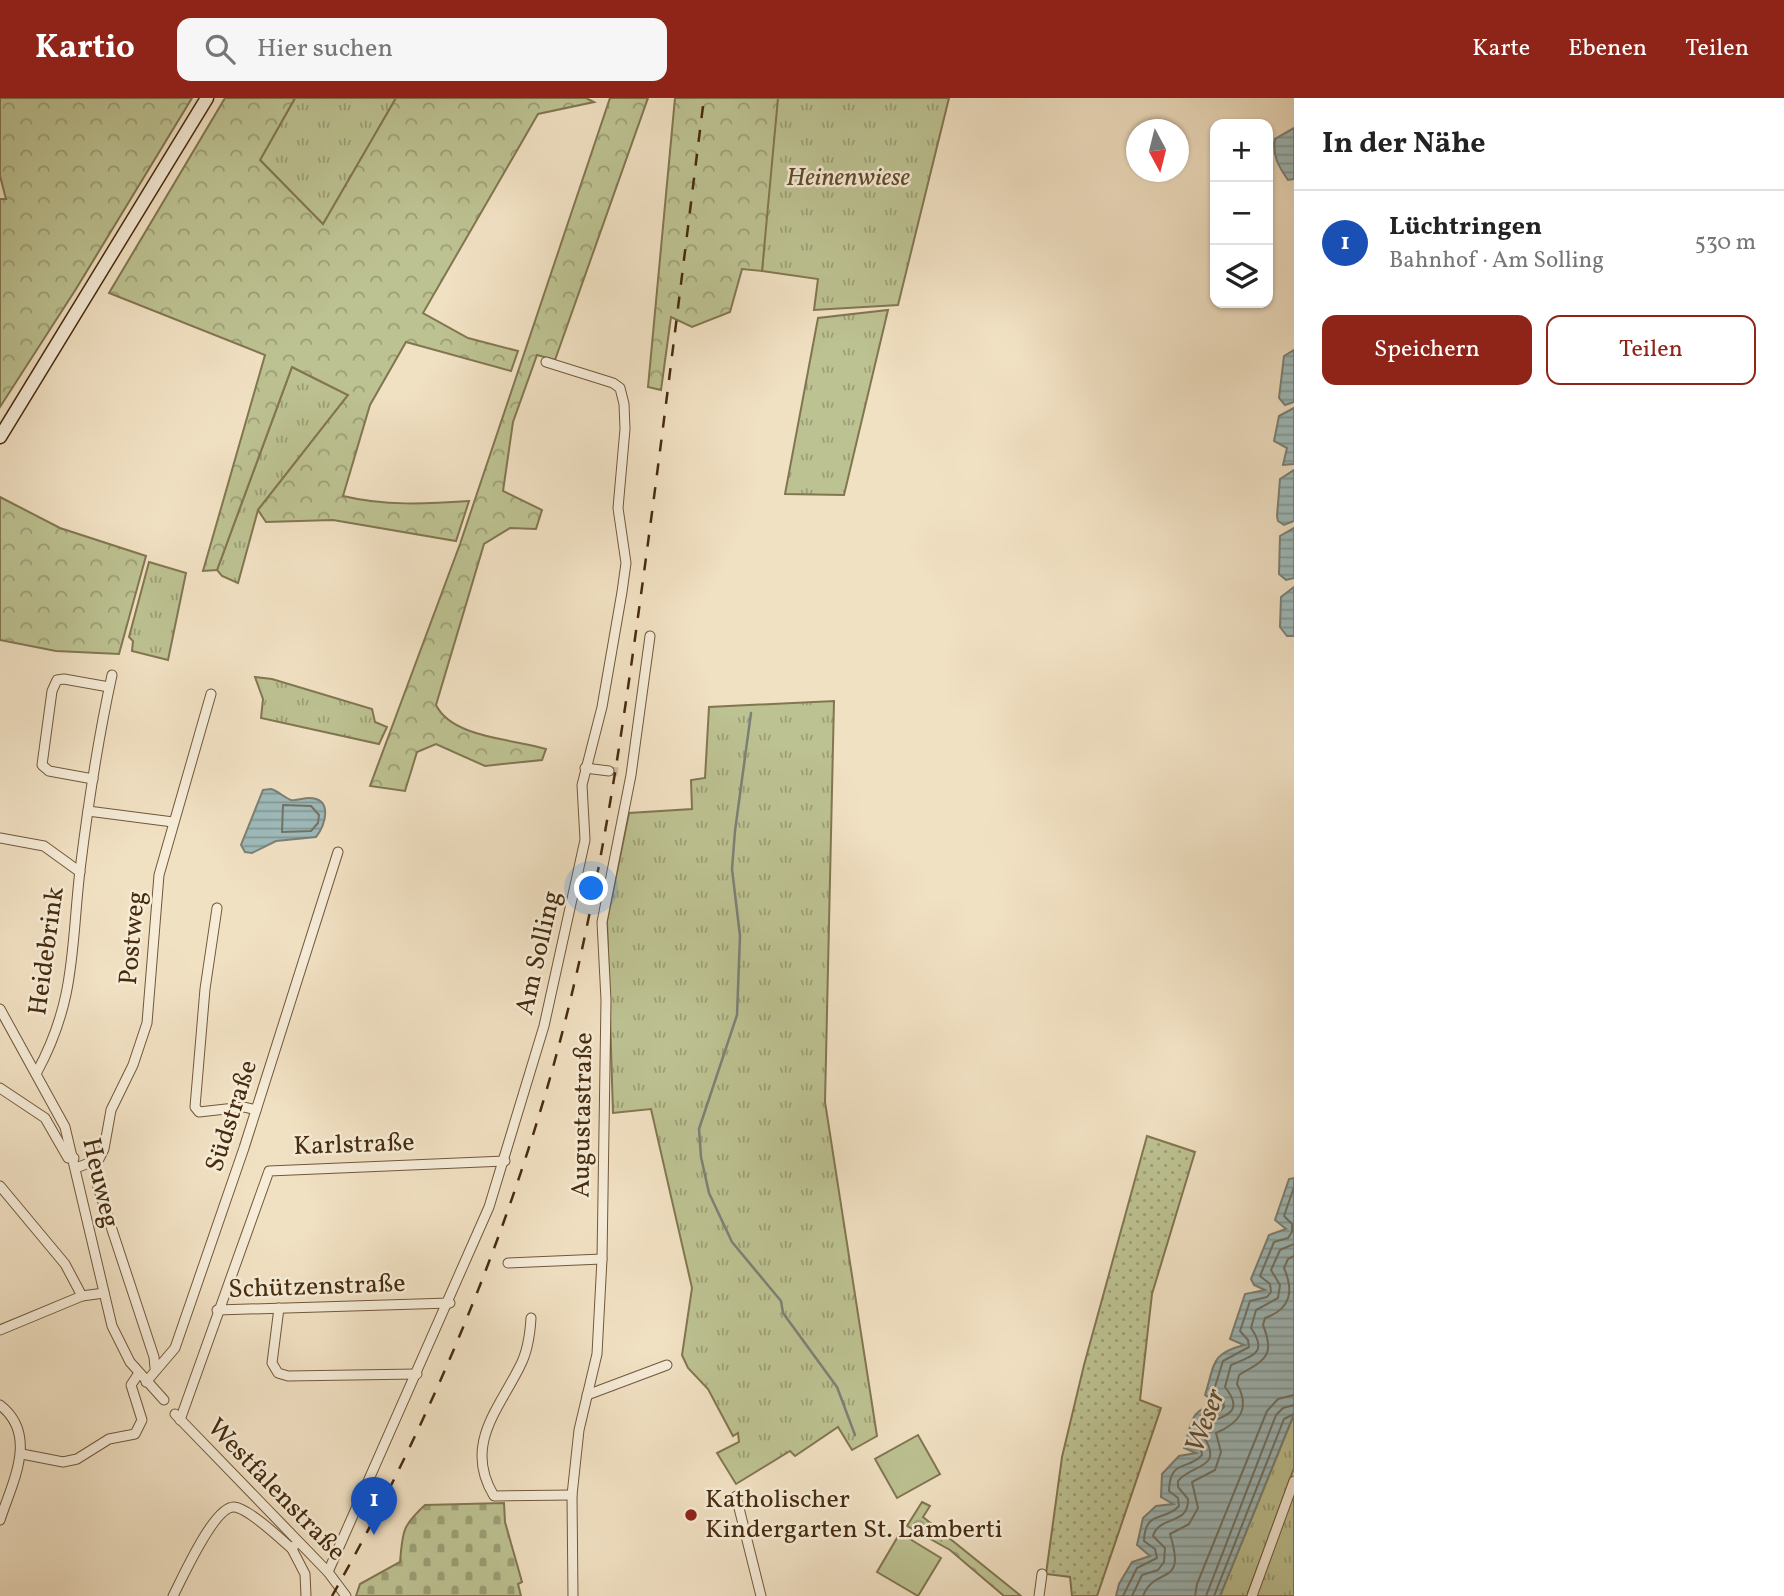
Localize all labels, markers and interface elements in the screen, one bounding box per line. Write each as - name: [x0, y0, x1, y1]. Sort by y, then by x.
- search box: [177, 18, 667, 81]
- text: Kartio: [35, 26, 135, 72]
- icon: search: [201, 30, 239, 68]
- text: Hier suchen: [257, 31, 393, 67]
- text: Karte: [1472, 32, 1530, 66]
- text: Ebenen: [1568, 32, 1647, 66]
- text: Teilen: [1685, 32, 1749, 66]
- north arrow: [1126, 119, 1189, 182]
- map controls: [1210, 119, 1273, 308]
- button: +: [1210, 119, 1273, 182]
- text: In der Nähe: [1322, 123, 1486, 165]
- park label: Heinenwiese: [786, 160, 910, 196]
- button: −: [1210, 182, 1273, 245]
- text: Lüchtringen: [1389, 209, 1542, 245]
- text: 1: [1340, 227, 1350, 259]
- text: 530 m: [1695, 227, 1756, 259]
- button: layers: [1210, 245, 1273, 308]
- text: Bahnhof · Am Solling: [1389, 245, 1604, 277]
- button: Speichern: [1322, 315, 1532, 385]
- button: Teilen: [1546, 315, 1756, 385]
- your location: [574, 871, 608, 905]
- street label: Heidebrink: [20, 884, 74, 1018]
- street label: Am Solling: [507, 887, 571, 1019]
- street label: Postweg: [111, 890, 155, 986]
- street label: Augustastraße: [564, 1032, 602, 1198]
- street label: Südstraße: [197, 1055, 267, 1177]
- street label: Karlstraße: [293, 1125, 415, 1165]
- street label: Heuweg: [72, 1134, 128, 1232]
- street label: Schützenstraße: [228, 1266, 406, 1308]
- water label: Weser: [1176, 1383, 1236, 1459]
- street label: Westfalenstraße: [198, 1411, 354, 1569]
- pin: 1: [351, 1477, 397, 1535]
- place label: Katholischer Kindergarten St. Lamberti: [705, 1482, 1003, 1548]
- marker: Katholischer Kindergarten St. Lamberti: [683, 1507, 699, 1523]

